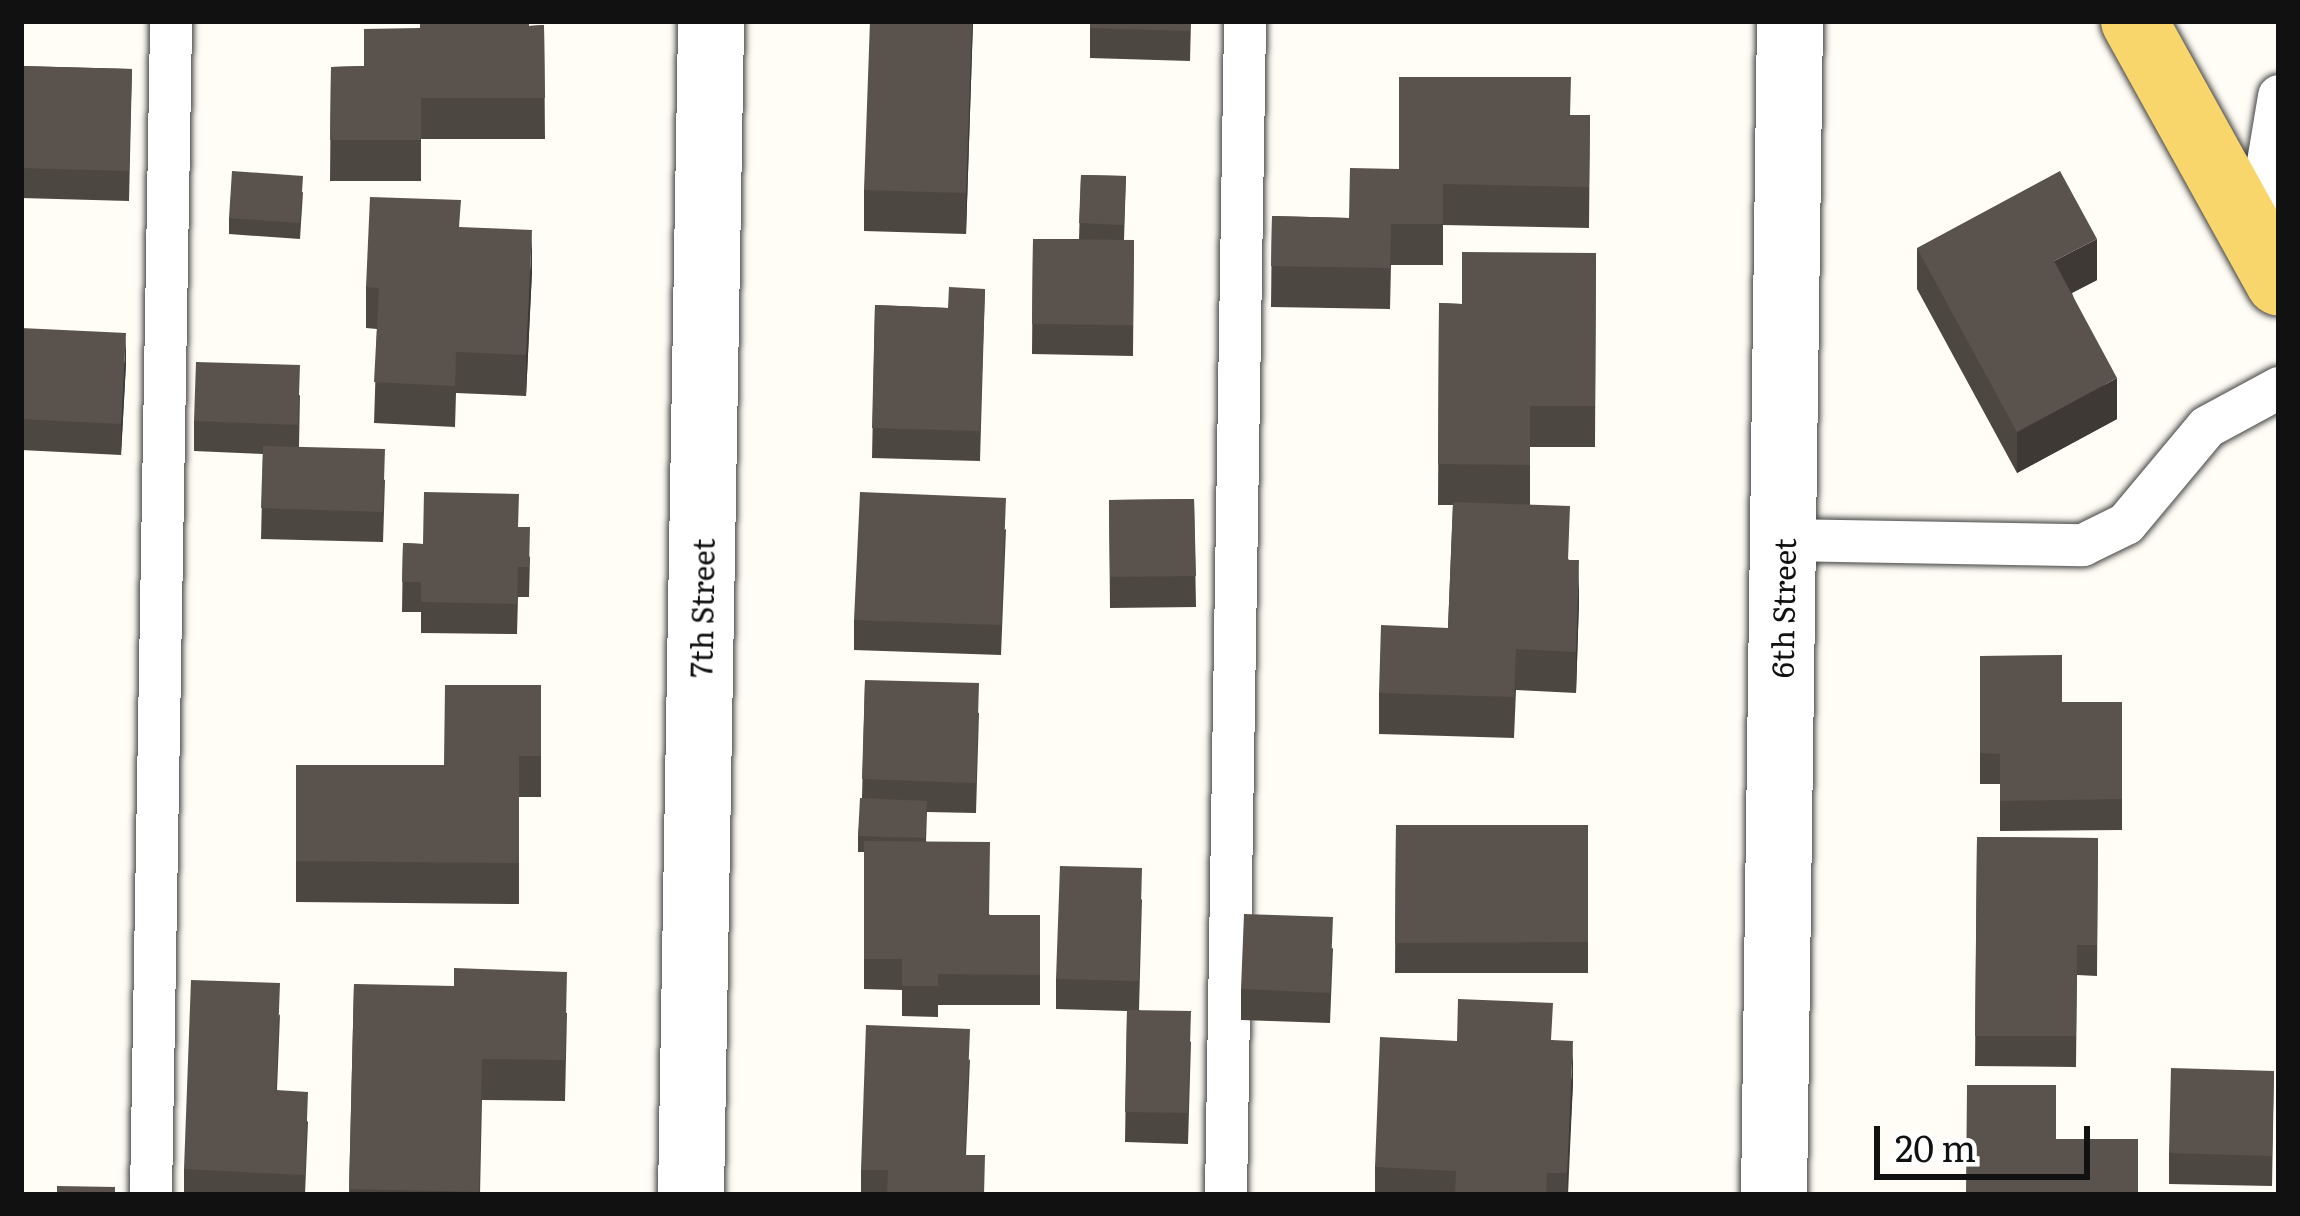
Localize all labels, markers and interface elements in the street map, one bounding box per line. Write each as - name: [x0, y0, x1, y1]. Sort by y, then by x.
- street label: 7th Street: [682, 538, 720, 678]
- street label: 6th Street: [1763, 538, 1801, 678]
- scale bar: [1880, 1102, 2096, 1176]
- text: 20 m: [1895, 1120, 1976, 1173]

